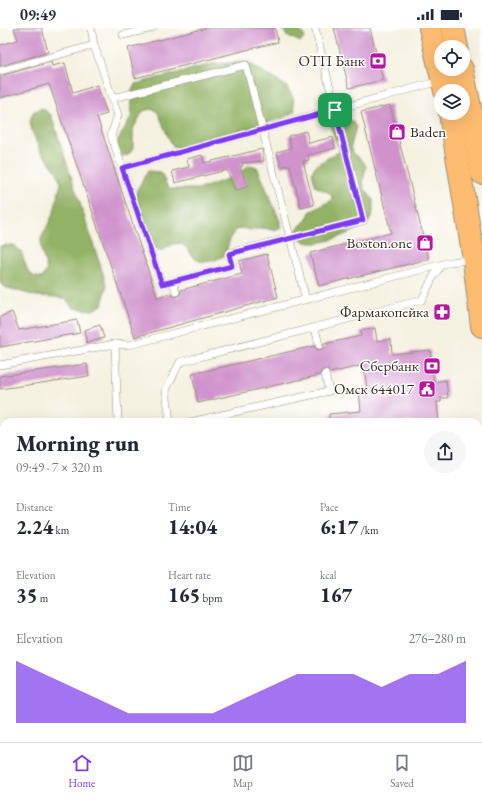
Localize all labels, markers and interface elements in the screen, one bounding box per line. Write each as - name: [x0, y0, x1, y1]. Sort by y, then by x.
- text: 09:49: [20, 5, 56, 24]
- map controls: [434, 40, 470, 120]
- button: locate: [434, 40, 470, 76]
- place label: ОТП Банк: [299, 51, 365, 70]
- bank icon: ОТП Банк: [368, 51, 388, 71]
- button: layers: [434, 84, 470, 120]
- pin: [318, 93, 352, 127]
- icon: arrive: [324, 99, 346, 121]
- shop icon: Baden: [387, 122, 407, 142]
- place label: Baden: [410, 122, 446, 141]
- place label: Boston.one: [347, 233, 412, 252]
- shop icon: Boston.one: [415, 233, 435, 253]
- place label: Фармакопейка: [340, 302, 429, 321]
- pharmacy icon: Фармакопейка: [432, 302, 452, 322]
- place label: Сбербанк: [360, 356, 419, 375]
- bank icon: Сбербанк: [422, 356, 442, 376]
- place label: Омск 644017: [334, 379, 415, 398]
- public building icon: Омск 644017: [417, 379, 437, 399]
- text: Morning run: [16, 429, 140, 458]
- button: share: [424, 431, 466, 473]
- text: 09:49 · 7 × 320 m: [16, 459, 103, 476]
- text: Distance: [16, 500, 53, 514]
- text: Time: [168, 500, 191, 514]
- text: Pace: [320, 500, 338, 514]
- text: 2.24: [16, 514, 53, 540]
- text: 14:04: [168, 514, 217, 540]
- text: 6:17: [320, 514, 358, 540]
- text: km: [53, 523, 69, 537]
- text: /km: [358, 523, 379, 537]
- text: Elevation: [16, 568, 56, 582]
- text: Heart rate: [168, 568, 211, 582]
- text: kcal: [320, 568, 337, 582]
- text: 35: [16, 582, 38, 608]
- text: 165: [168, 582, 200, 608]
- text: 167: [320, 582, 352, 608]
- text: m: [38, 591, 48, 605]
- text: bpm: [200, 591, 223, 605]
- text: Elevation: [16, 630, 63, 647]
- text: 276–280 m: [409, 630, 466, 647]
- tab: Home: [68, 752, 95, 790]
- tab: Map: [232, 752, 254, 790]
- tab: Saved: [390, 752, 414, 790]

